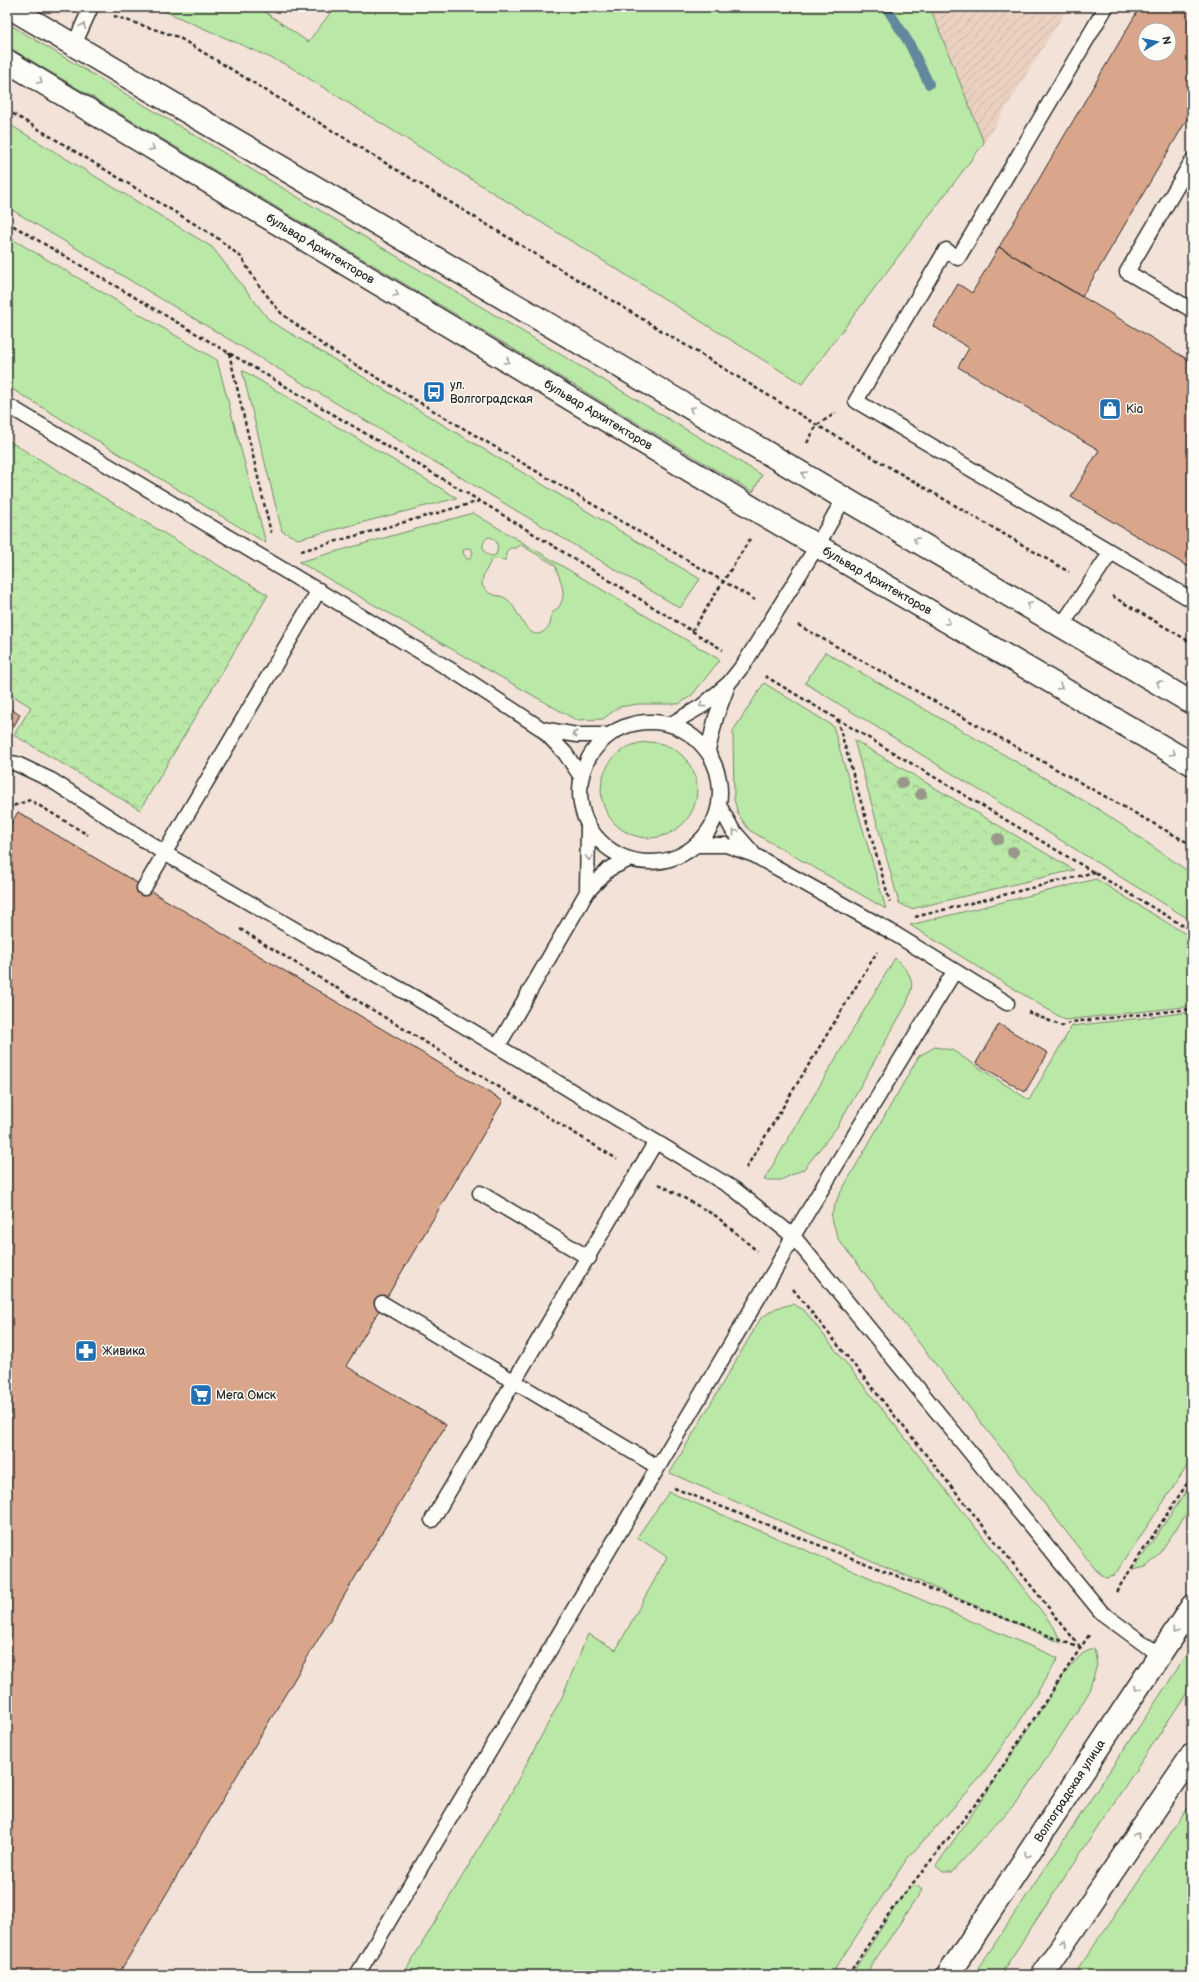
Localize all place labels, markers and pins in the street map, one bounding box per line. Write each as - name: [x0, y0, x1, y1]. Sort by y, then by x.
- place label: ул. Волгоградская: [450, 378, 533, 407]
- bus stop icon: ул. Волгоградская: [421, 379, 447, 405]
- shop icon: Kia: [1097, 396, 1123, 422]
- place label: Kia: [1126, 402, 1144, 417]
- pharmacy icon: Живика: [73, 1338, 99, 1364]
- place label: Живика: [102, 1344, 145, 1359]
- supermarket icon: Мега Омск: [188, 1382, 214, 1408]
- place label: Мега Омск: [216, 1388, 277, 1403]

